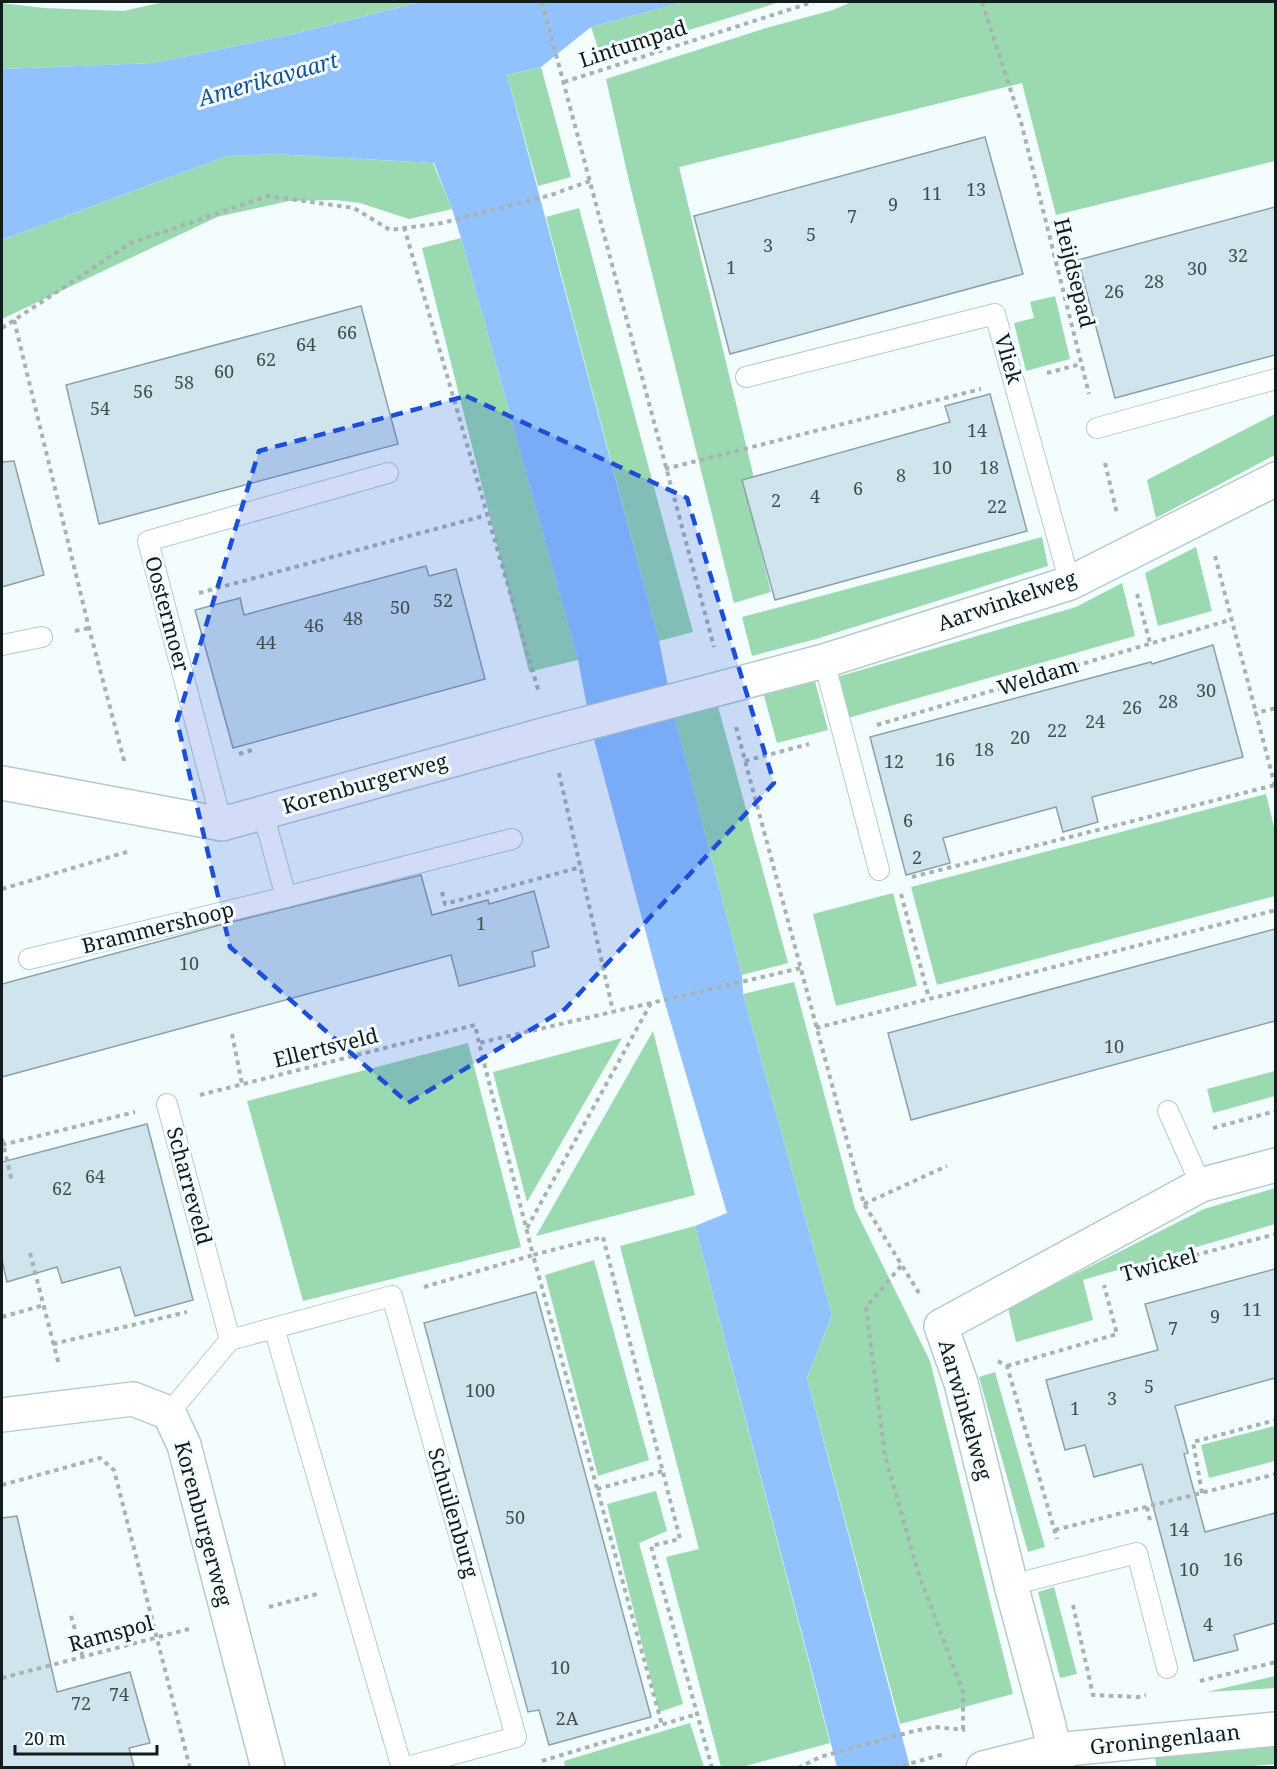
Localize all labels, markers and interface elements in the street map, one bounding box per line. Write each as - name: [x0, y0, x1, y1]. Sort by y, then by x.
- street label: Lintumpad: [575, 12, 690, 74]
- water label: Amerikavaart: [192, 44, 342, 113]
- house number: 13: [966, 177, 986, 201]
- house number: 11: [922, 181, 942, 205]
- house number: 9: [888, 192, 898, 216]
- house number: 7: [847, 204, 857, 228]
- street label: Heijdsepad: [1048, 215, 1102, 331]
- house number: 5: [806, 222, 816, 246]
- house number: 3: [763, 233, 773, 257]
- house number: 32: [1228, 243, 1248, 267]
- house number: 1: [726, 255, 736, 279]
- house number: 30: [1187, 256, 1207, 280]
- house number: 28: [1144, 269, 1164, 293]
- house number: 26: [1104, 279, 1124, 303]
- house number: 66: [337, 320, 357, 344]
- street label: Vliek: [988, 330, 1030, 388]
- house number: 64: [296, 332, 316, 356]
- house number: 62: [256, 347, 276, 371]
- house number: 60: [214, 359, 234, 383]
- house number: 58: [174, 370, 194, 394]
- house number: 56: [133, 379, 153, 403]
- house number: 54: [90, 396, 110, 420]
- house number: 14: [967, 418, 987, 442]
- house number: 10: [932, 455, 952, 479]
- house number: 18: [979, 455, 999, 479]
- house number: 8: [896, 463, 906, 487]
- house number: 6: [853, 476, 863, 500]
- house number: 4: [810, 484, 820, 508]
- house number: 2: [771, 488, 781, 512]
- house number: 22: [987, 494, 1007, 518]
- street label: Oostermoer: [139, 553, 197, 675]
- street label: Aarwinkelweg: [933, 563, 1081, 637]
- house number: 52: [433, 588, 453, 612]
- house number: 50: [390, 595, 410, 619]
- house number: 48: [343, 606, 363, 630]
- house number: 46: [304, 613, 324, 637]
- house number: 44: [256, 630, 276, 654]
- street label: Weldam: [994, 650, 1082, 702]
- house number: 30: [1196, 678, 1216, 702]
- house number: 28: [1158, 689, 1178, 713]
- house number: 26: [1122, 695, 1142, 719]
- house number: 24: [1085, 709, 1105, 733]
- house number: 22: [1047, 718, 1067, 742]
- house number: 20: [1010, 725, 1030, 749]
- house number: 18: [974, 737, 994, 761]
- street label: Korenburgerweg: [279, 746, 451, 820]
- house number: 16: [935, 747, 955, 771]
- house number: 12: [884, 749, 904, 773]
- house number: 6: [903, 808, 913, 832]
- house number: 2: [912, 845, 922, 869]
- street label: Brammershoop: [79, 895, 237, 959]
- house number: 1: [476, 911, 486, 935]
- house number: 10: [179, 951, 199, 975]
- street label: Ellertsveld: [271, 1020, 381, 1074]
- house number: 10: [1104, 1034, 1124, 1058]
- street label: Scharreveld: [161, 1124, 219, 1248]
- house number: 64: [85, 1164, 105, 1188]
- house number: 62: [52, 1176, 72, 1200]
- street label: Twickel: [1118, 1240, 1200, 1288]
- house number: 11: [1242, 1297, 1262, 1321]
- house number: 9: [1210, 1304, 1220, 1328]
- house number: 7: [1168, 1316, 1178, 1340]
- street label: Aarwinkelweg: [933, 1336, 1000, 1484]
- house number: 5: [1144, 1374, 1154, 1398]
- house number: 100: [465, 1378, 495, 1402]
- house number: 3: [1107, 1386, 1117, 1410]
- house number: 1: [1070, 1396, 1080, 1420]
- street label: Korenburgerweg: [168, 1438, 240, 1610]
- street label: Schuilenburg: [422, 1445, 486, 1582]
- house number: 50: [505, 1505, 525, 1529]
- house number: 14: [1169, 1517, 1189, 1541]
- house number: 16: [1223, 1547, 1243, 1571]
- house number: 10: [1179, 1557, 1199, 1581]
- street label: Ramspol: [65, 1608, 157, 1658]
- house number: 4: [1203, 1612, 1213, 1636]
- house number: 10: [550, 1655, 570, 1679]
- house number: 74: [109, 1682, 129, 1706]
- house number: 72: [71, 1691, 91, 1715]
- house number: 2A: [556, 1706, 579, 1730]
- street label: Groningenlaan: [1089, 1717, 1241, 1761]
- scale bar: [15, 1718, 158, 1756]
- text: 20 m: [24, 1726, 66, 1750]

